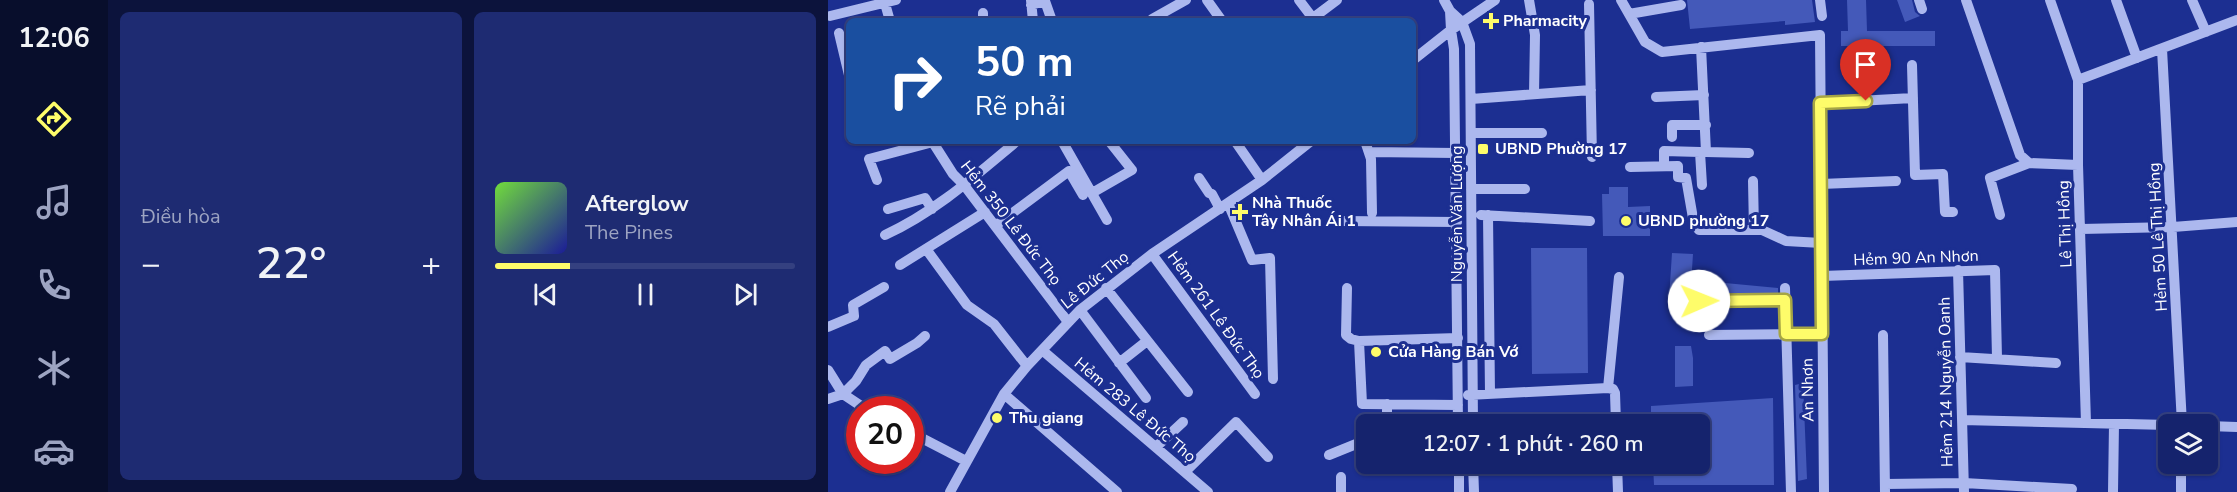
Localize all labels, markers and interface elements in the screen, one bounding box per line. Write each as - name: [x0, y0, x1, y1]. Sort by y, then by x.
- place label: Pharmacity: [1503, 10, 1588, 32]
- marker: Pharmacity: [1484, 14, 1498, 28]
- text: 12:06: [18, 20, 90, 57]
- text: 50 m: [975, 34, 1074, 91]
- pin: [1840, 39, 1891, 101]
- icon: right: [876, 42, 954, 120]
- icon: arrive: [1849, 48, 1882, 81]
- text: Rẽ phải: [975, 88, 1066, 125]
- icon: directions: [33, 98, 75, 140]
- place label: UBND Phường 17: [1495, 138, 1627, 160]
- marker: UBND Phường 17: [1476, 142, 1490, 156]
- street label: Nguyễn Văn Lượng: [1446, 146, 1468, 282]
- street label: Hẻm 350 Lê Đức Thọ: [955, 156, 1067, 290]
- street label: Hẻm 50 Lê Thị Hồng: [2143, 162, 2173, 312]
- street label: Lê Thị Hồng: [2052, 180, 2078, 268]
- icon: music: [33, 181, 75, 223]
- text: Afterglow: [585, 189, 689, 219]
- place label: Nhà Thuốc Tây Nhân Ái 1: [1252, 192, 1356, 232]
- text: Điều hòa: [141, 203, 221, 230]
- marker: Nhà Thuốc Tây Nhân Ái 1: [1233, 205, 1247, 219]
- place label: UBND phường 17: [1638, 210, 1769, 232]
- marker: UBND phường 17: [1619, 214, 1633, 228]
- text: The Pines: [585, 219, 673, 246]
- text: 22°: [256, 233, 326, 294]
- text: −: [141, 242, 161, 287]
- text: +: [421, 242, 441, 287]
- street label: Hẻm 90 An Nhơn: [1853, 245, 1979, 271]
- street label: Lê Đức Thọ: [1057, 246, 1134, 314]
- street label: Hẻm 261 Lê Đức Thọ: [1162, 247, 1270, 383]
- icon: phone: [33, 264, 75, 306]
- position arrow: [1667, 269, 1731, 333]
- icon: previous: [529, 278, 562, 311]
- icon: pause: [629, 278, 662, 311]
- icon: next: [729, 278, 762, 311]
- street label: Hẻm 214 Nguyễn Oanh: [1934, 297, 1958, 467]
- place label: Cửa Hàng Bán Vớ: [1388, 341, 1519, 363]
- marker: Cửa Hàng Bán Vớ: [1369, 345, 1383, 359]
- icon: climate: [33, 347, 75, 389]
- street label: Hẻm 283 Lê Đức Thọ: [1069, 353, 1201, 468]
- street label: An Nhơn: [1796, 358, 1820, 422]
- speed limit sign: 20: [846, 396, 924, 474]
- place label: Thu giang: [1009, 407, 1083, 429]
- marker: Thu giang: [990, 411, 1004, 425]
- map controls: [2158, 414, 2218, 474]
- button: layers: [2158, 414, 2218, 474]
- text: 12:07 · 1 phút · 260 m: [1422, 429, 1644, 459]
- icon: car: [33, 430, 75, 472]

